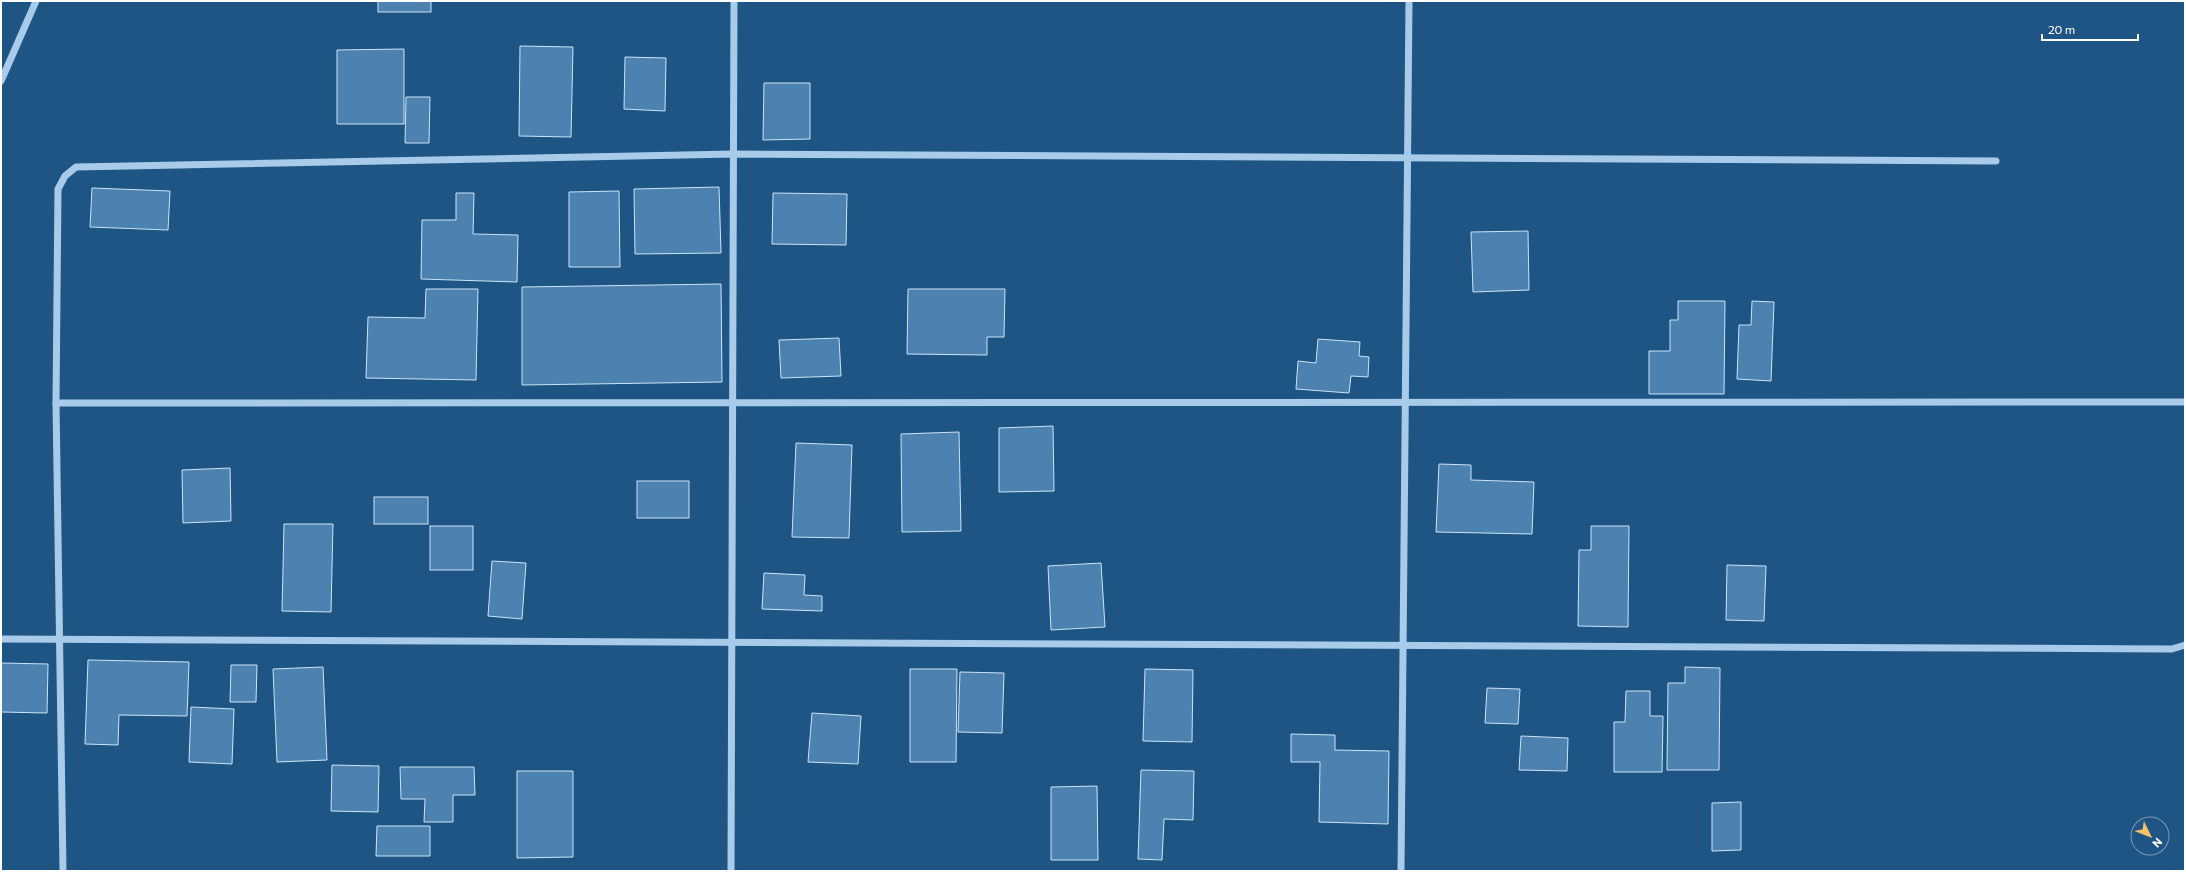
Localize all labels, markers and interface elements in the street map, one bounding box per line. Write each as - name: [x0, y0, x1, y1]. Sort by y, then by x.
- scale bar: [2042, 16, 2138, 42]
- text: 20 m: [2048, 22, 2075, 36]
- north arrow: [2130, 816, 2170, 856]
- text: N: [2150, 836, 2165, 851]

